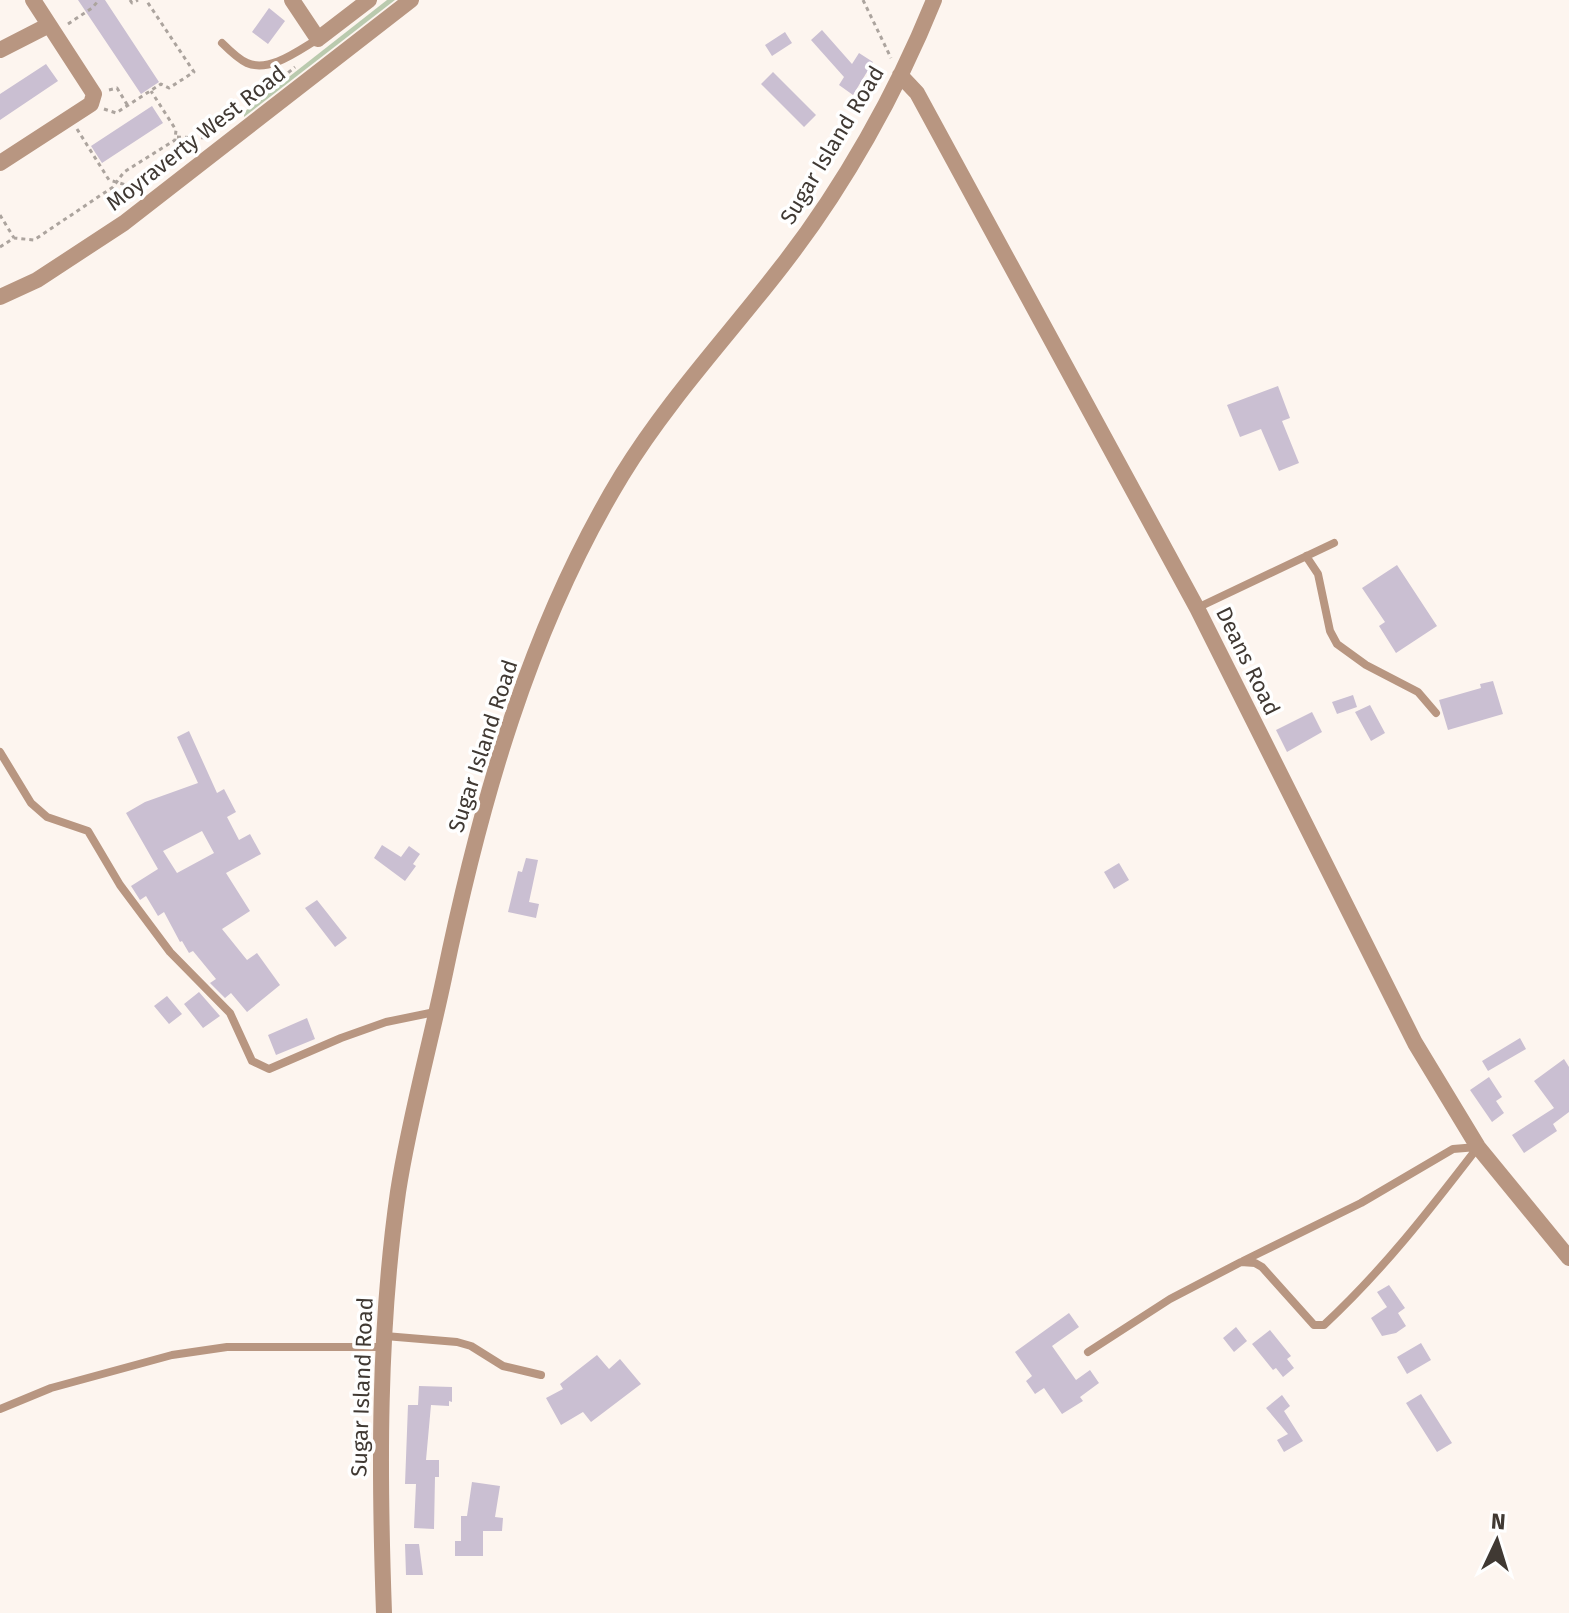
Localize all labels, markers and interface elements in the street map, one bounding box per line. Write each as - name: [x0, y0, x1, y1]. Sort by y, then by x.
- street label: Moyraverty West Road: [101, 59, 291, 217]
- street label: Sugar Island Road: [774, 61, 890, 229]
- street label: Deans Road: [1210, 602, 1286, 720]
- street label: Sugar Island Road: [442, 656, 524, 836]
- street label: Sugar Island Road: [345, 1297, 379, 1477]
- north arrow: [1457, 1501, 1537, 1581]
- text: N: [1490, 1508, 1507, 1536]

